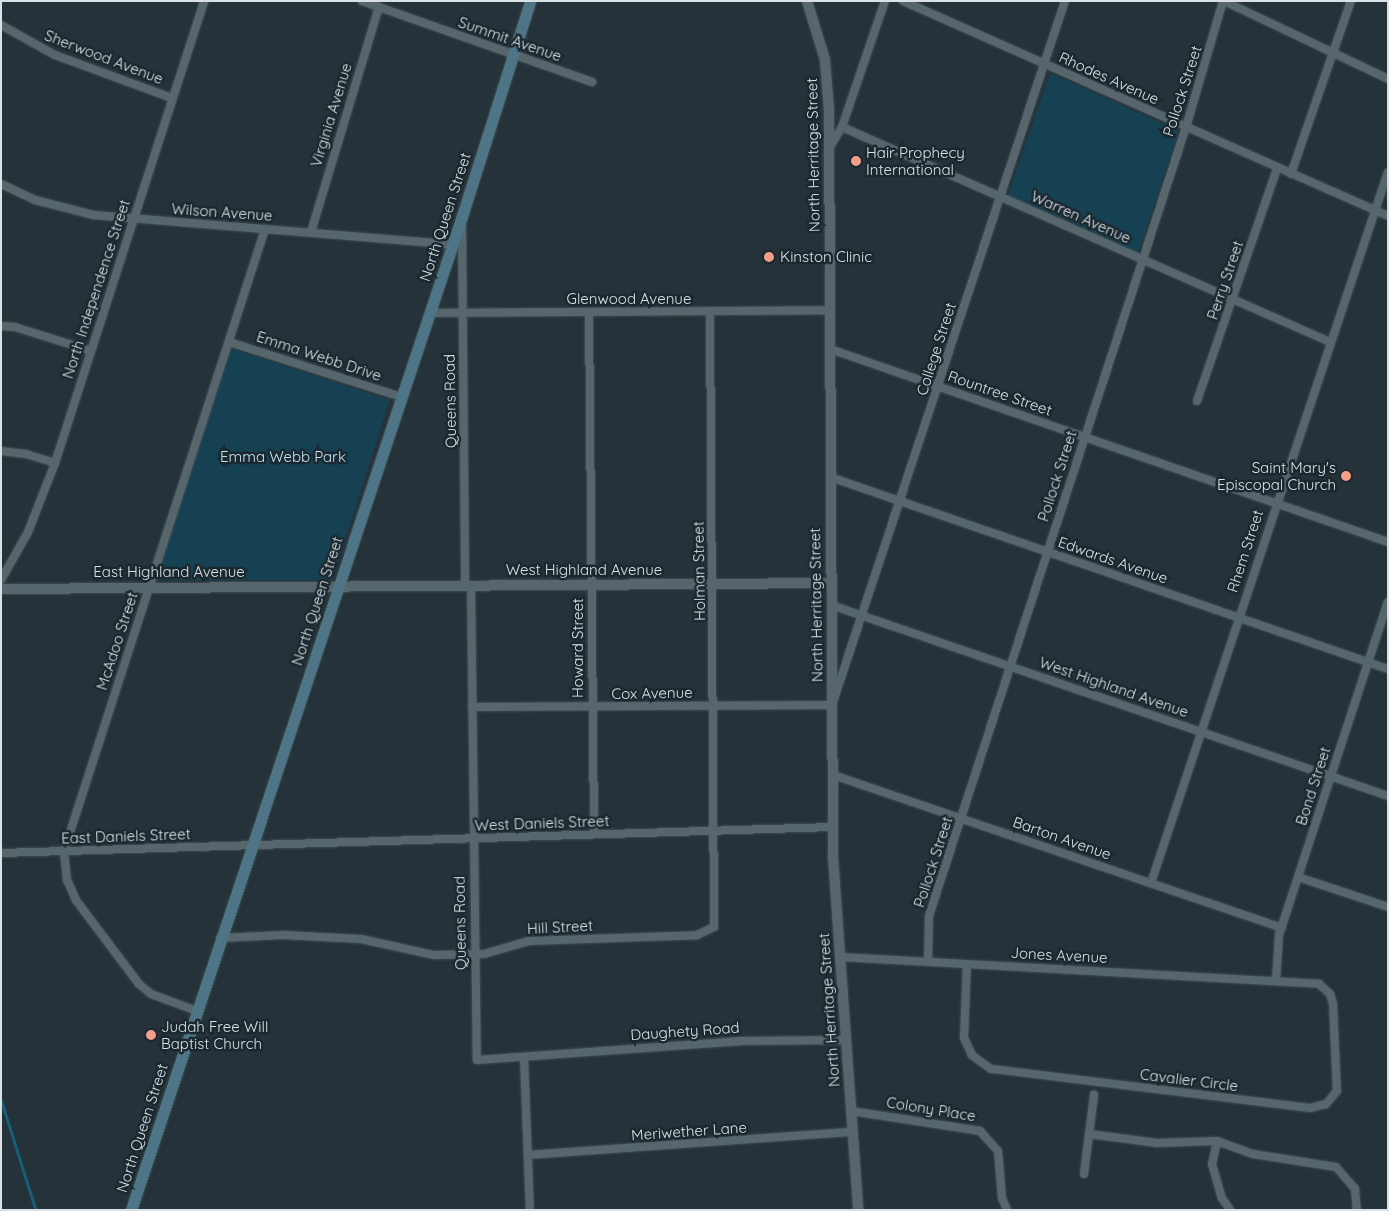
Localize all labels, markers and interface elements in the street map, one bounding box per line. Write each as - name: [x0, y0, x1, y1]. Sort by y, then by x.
- street label: Summit Avenue: [456, 13, 564, 65]
- street label: Sherwood Avenue: [42, 26, 166, 88]
- street label: Pollock Street: [1159, 43, 1205, 139]
- street label: Rhodes Avenue: [1056, 48, 1162, 108]
- street label: Virginia Avenue: [307, 61, 355, 169]
- street label: North Herritage Street: [803, 78, 823, 232]
- place label: Hair Prophecy International: [866, 143, 965, 178]
- street label: North Queen Street: [416, 150, 474, 284]
- marker: Hair Prophecy International: [850, 155, 862, 167]
- street label: Warren Avenue: [1028, 187, 1134, 247]
- street label: North Independence Street: [59, 197, 133, 381]
- street label: Wilson Avenue: [171, 199, 273, 225]
- street label: Perry Street: [1203, 238, 1247, 322]
- place label: Kinston Clinic: [780, 248, 872, 266]
- marker: Kinston Clinic: [762, 250, 776, 264]
- street label: Glenwood Avenue: [567, 290, 691, 308]
- street label: College Street: [913, 300, 959, 398]
- street label: Emma Webb Drive: [254, 327, 384, 385]
- street label: Queens Road: [440, 354, 460, 448]
- street label: Rountree Street: [946, 367, 1054, 419]
- street label: Pollock Street: [1034, 428, 1080, 524]
- park label: Emma Webb Park: [220, 448, 346, 466]
- place label: Saint Mary's Episcopal Church: [1217, 458, 1336, 493]
- marker: Saint Mary's Episcopal Church: [1340, 470, 1352, 482]
- street label: Rhem Street: [1223, 507, 1267, 595]
- street label: Holman Street: [689, 521, 709, 621]
- street label: North Herritage Street: [806, 528, 826, 682]
- street label: Edwards Avenue: [1056, 533, 1170, 587]
- street label: North Queen Street: [288, 534, 346, 668]
- street label: West Highland Avenue: [506, 561, 662, 579]
- street label: East Highland Avenue: [93, 563, 245, 581]
- street label: McAdoo Street: [93, 590, 141, 692]
- street label: Howard Street: [569, 598, 587, 698]
- street label: West Highland Avenue: [1037, 653, 1191, 721]
- street label: Cox Avenue: [611, 683, 693, 703]
- street label: Bond Street: [1292, 744, 1334, 828]
- street label: West Daniels Street: [474, 812, 610, 834]
- street label: Barton Avenue: [1010, 813, 1114, 863]
- street label: Pollock Street: [910, 814, 956, 910]
- street label: East Daniels Street: [61, 825, 191, 847]
- street label: Queens Road: [450, 876, 470, 970]
- street label: Hill Street: [527, 916, 593, 938]
- street label: North Herritage Street: [815, 932, 843, 1088]
- street label: Jones Avenue: [1010, 943, 1108, 967]
- place label: Judah Free Will Baptist Church: [161, 1017, 268, 1052]
- street label: Daughety Road: [630, 1018, 740, 1044]
- marker: Judah Free Will Baptist Church: [145, 1029, 157, 1041]
- street label: North Queen Street: [113, 1061, 171, 1195]
- street label: Cavalier Circle: [1139, 1065, 1239, 1095]
- street label: Colony Place: [885, 1093, 977, 1125]
- street label: Meriwether Lane: [631, 1118, 747, 1144]

